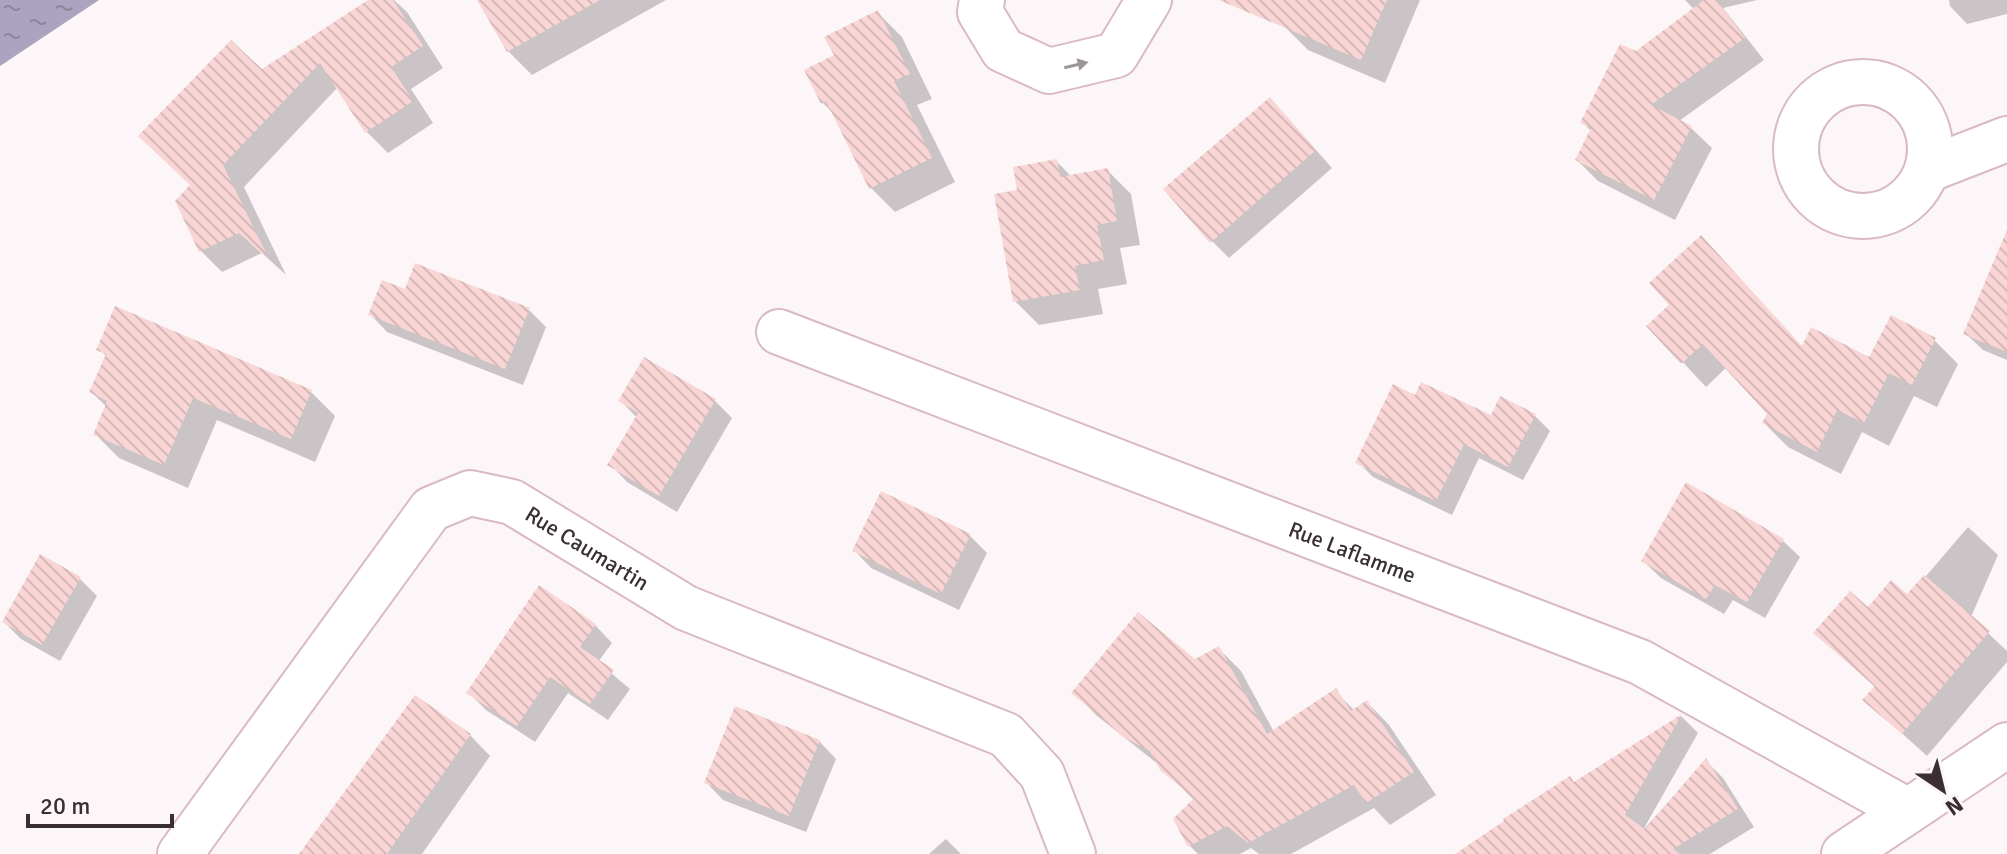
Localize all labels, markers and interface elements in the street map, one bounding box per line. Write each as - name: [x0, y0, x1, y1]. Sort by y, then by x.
- one-way arrow: [1063, 58, 1088, 71]
- street label: Rue Caumartin: [521, 500, 654, 596]
- street label: Rue Laflamme: [1285, 515, 1420, 588]
- north arrow: [1903, 750, 1983, 830]
- scale bar: [28, 778, 172, 828]
- text: 20 m: [40, 791, 90, 821]
- text: N: [1940, 791, 1968, 821]

